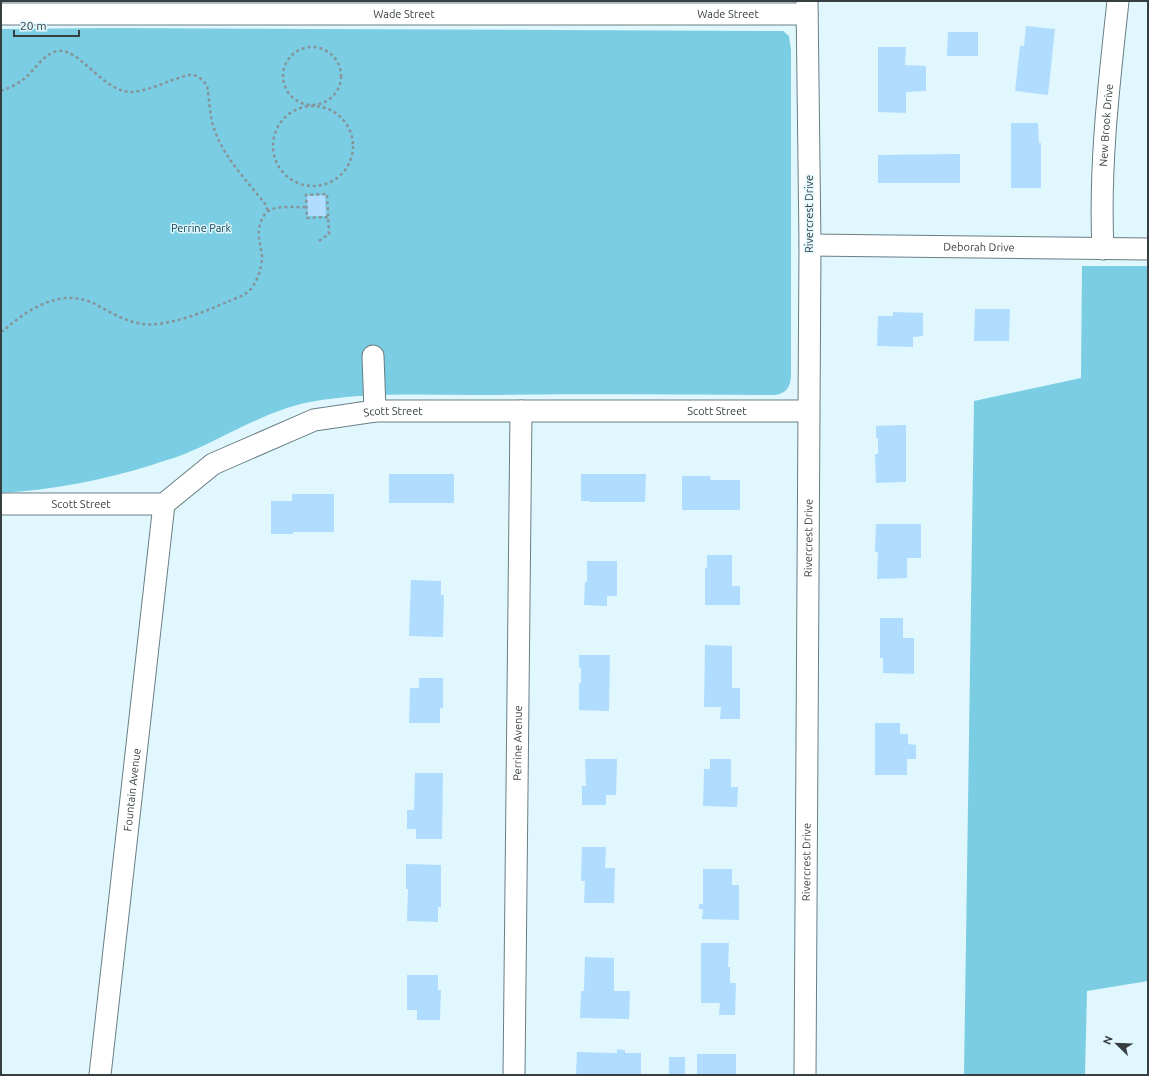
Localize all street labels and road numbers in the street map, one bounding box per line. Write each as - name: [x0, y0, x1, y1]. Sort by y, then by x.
- street label: Wade Street: [373, 8, 435, 20]
- street label: Wade Street: [697, 8, 759, 20]
- street label: New Brook Drive: [1097, 83, 1115, 167]
- street label: Rivercrest Drive: [803, 175, 815, 253]
- street label: Deborah Drive: [943, 241, 1015, 253]
- street label: Scott Street: [363, 405, 423, 419]
- street label: Scott Street: [687, 405, 747, 417]
- street label: Scott Street: [51, 498, 111, 510]
- street label: Rivercrest Drive: [802, 499, 814, 577]
- street label: Perrine Avenue: [511, 705, 524, 781]
- street label: Fountain Avenue: [121, 748, 143, 832]
- street label: Rivercrest Drive: [800, 823, 813, 901]

